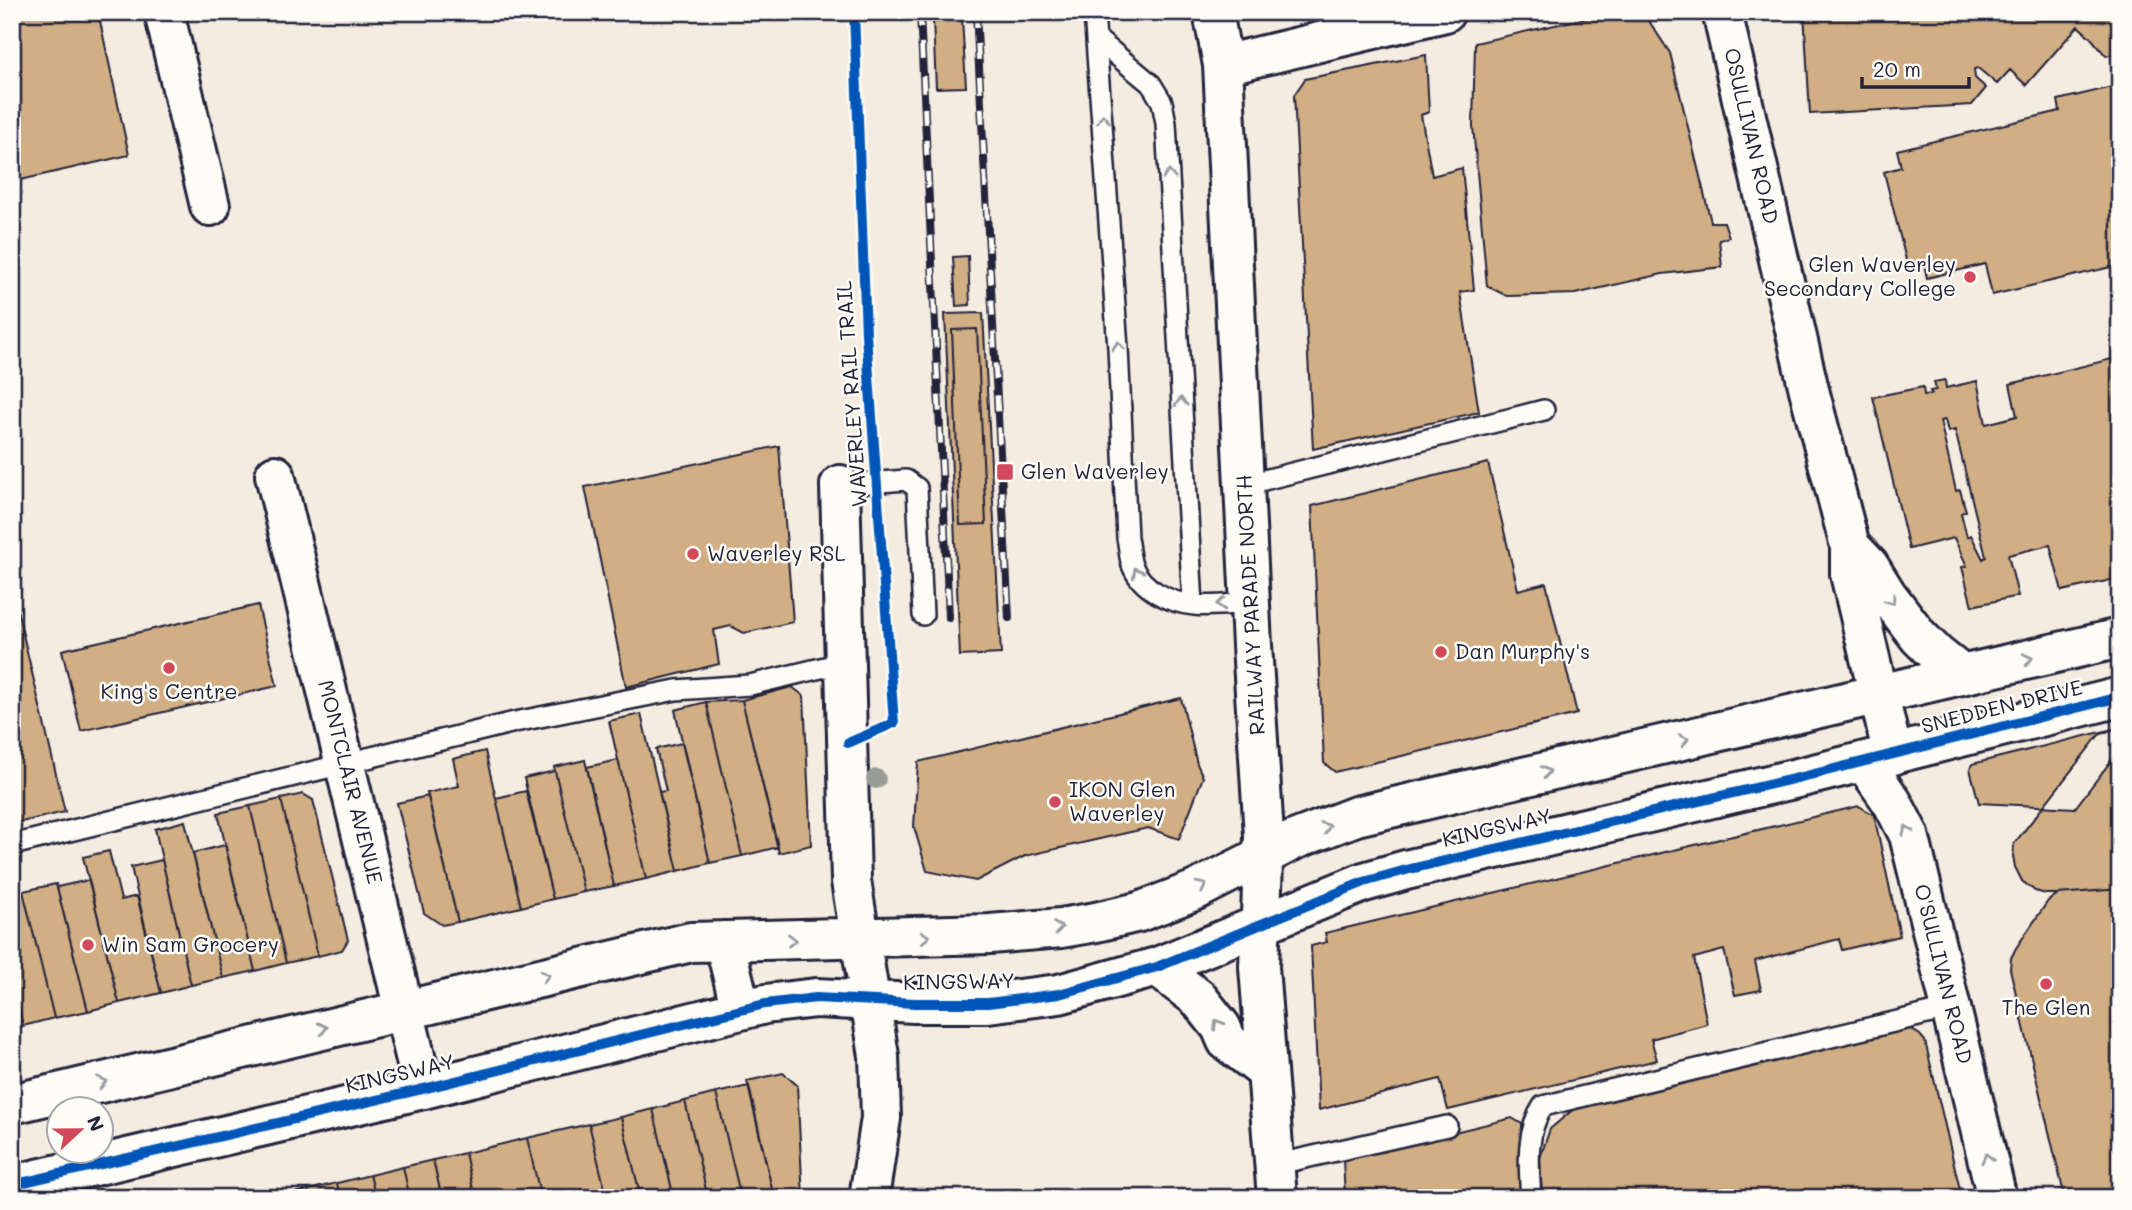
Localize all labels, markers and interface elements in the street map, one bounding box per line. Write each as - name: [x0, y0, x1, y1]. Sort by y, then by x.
- street label: OSULLIVAN ROAD: [1719, 45, 1786, 226]
- scale bar: [1862, 46, 1969, 90]
- text: 20 m: [1873, 55, 1921, 82]
- one-way arrow: [1096, 114, 1111, 125]
- one-way arrow: [1162, 169, 1177, 180]
- place label: Glen Waverley Secondary College: [1764, 250, 1956, 301]
- marker: Glen Waverley Secondary College: [1962, 269, 1978, 285]
- street label: WAVERLEY RAIL TRAIL: [829, 280, 872, 508]
- one-way arrow: [1111, 341, 1126, 352]
- one-way arrow: [1174, 397, 1189, 408]
- place label: Glen Waverley: [1021, 457, 1169, 484]
- marker: Glen Waverley: [995, 462, 1015, 482]
- street label: RAILWAY PARADE NORTH: [1229, 474, 1270, 736]
- place label: Waverley RSL: [707, 539, 845, 566]
- marker: Waverley RSL: [685, 546, 701, 562]
- one-way arrow: [1132, 566, 1146, 579]
- one-way arrow: [1883, 592, 1895, 605]
- one-way arrow: [1216, 597, 1227, 612]
- place label: Dan Murphy's: [1455, 637, 1590, 664]
- marker: Dan Murphy's: [1433, 644, 1449, 660]
- one-way arrow: [2022, 652, 2034, 667]
- marker: King's Centre: [161, 660, 177, 676]
- street label: SNEDDEN DRIVE: [1918, 672, 2085, 739]
- place label: King's Centre: [101, 677, 237, 704]
- street label: MONTCLAIR AVENUE: [313, 677, 390, 886]
- one-way arrow: [1678, 734, 1690, 748]
- one-way arrow: [1540, 766, 1552, 780]
- place label: IKON Glen Waverley: [1069, 775, 1175, 826]
- marker: IKON Glen Waverley: [1047, 794, 1063, 810]
- street label: KINGSWAY: [1439, 801, 1554, 852]
- one-way arrow: [1319, 822, 1331, 836]
- one-way arrow: [1901, 825, 1915, 837]
- one-way arrow: [1195, 881, 1207, 895]
- street label: O'SULLIVAN ROAD: [1909, 881, 1980, 1066]
- one-way arrow: [1052, 921, 1064, 936]
- one-way arrow: [920, 929, 931, 945]
- place label: Win Sam Grocery: [102, 930, 279, 957]
- one-way arrow: [787, 932, 797, 948]
- marker: Win Sam Grocery: [80, 937, 96, 953]
- street label: KINGSWAY: [903, 966, 1015, 995]
- one-way arrow: [539, 970, 551, 984]
- marker: The Glen: [2038, 976, 2054, 992]
- place label: The Glen: [2002, 993, 2090, 1020]
- one-way arrow: [1213, 1018, 1226, 1031]
- one-way arrow: [317, 1022, 329, 1036]
- street label: KINGSWAY: [342, 1047, 457, 1098]
- one-way arrow: [96, 1076, 108, 1090]
- north arrow: [46, 1094, 116, 1164]
- text: N: [82, 1112, 111, 1135]
- one-way arrow: [1981, 1152, 1995, 1164]

